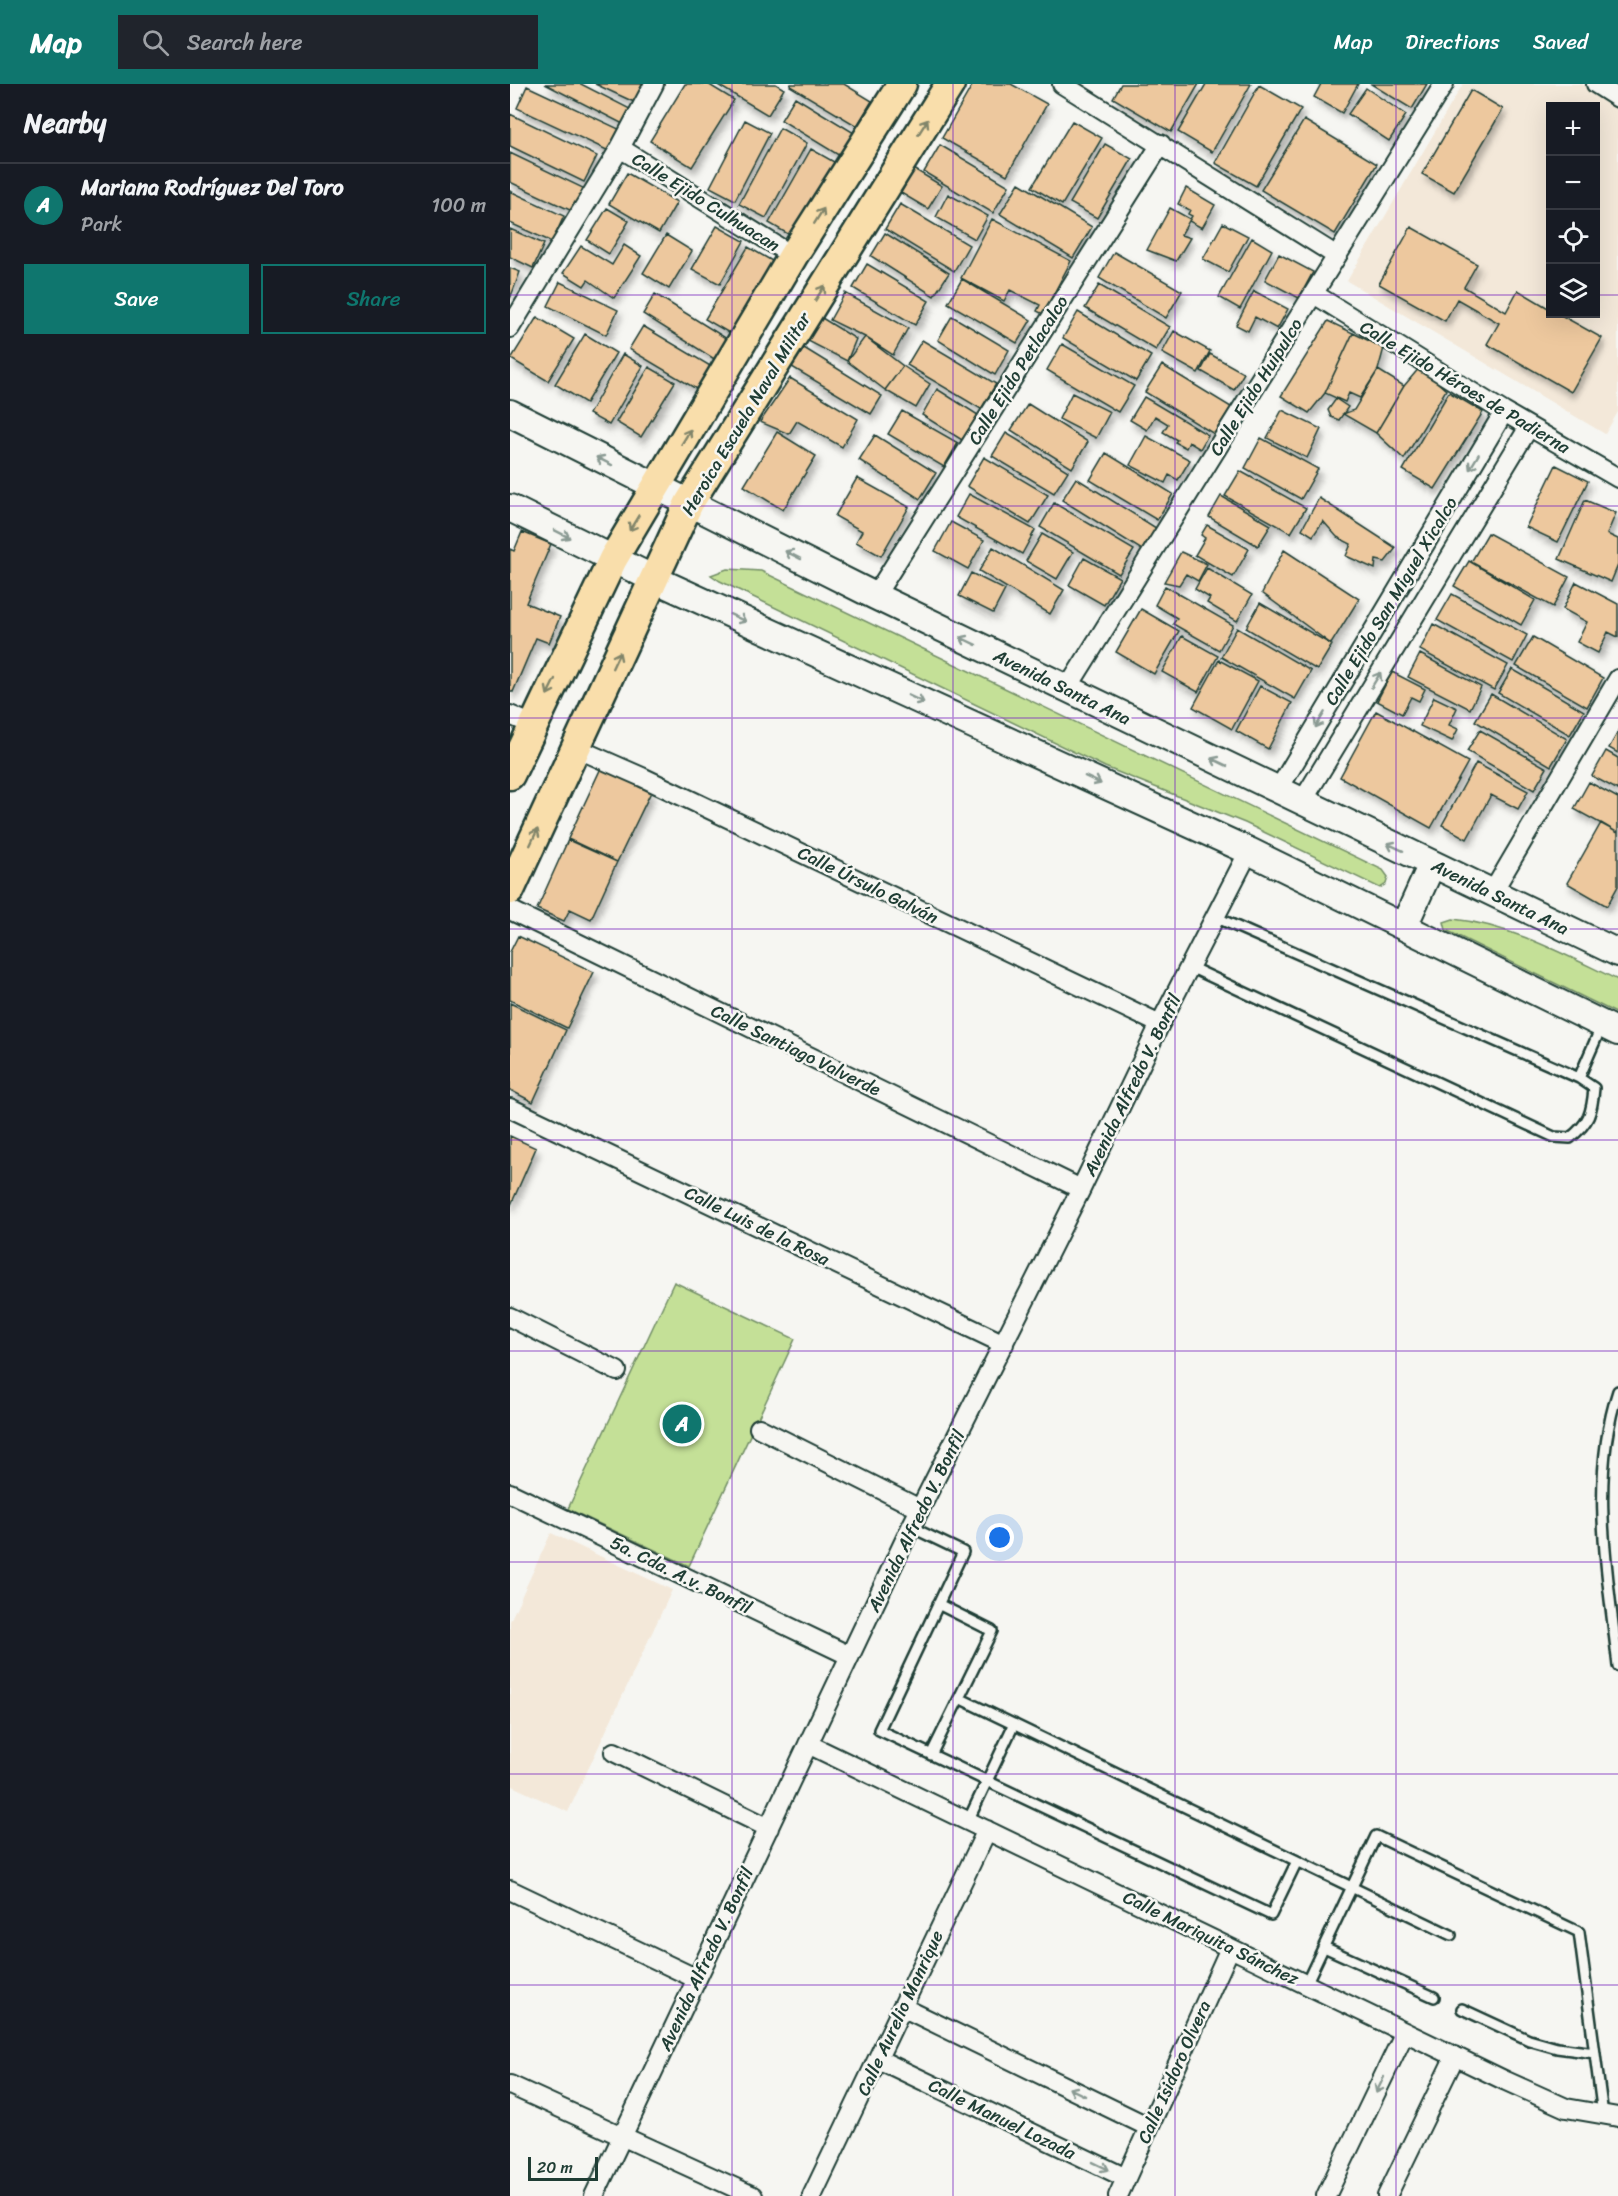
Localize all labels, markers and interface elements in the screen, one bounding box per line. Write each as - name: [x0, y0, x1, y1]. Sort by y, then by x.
- search box: [118, 15, 538, 69]
- text: Map: [30, 18, 82, 67]
- text: Search here: [187, 23, 303, 62]
- text: Map: [1334, 23, 1372, 61]
- text: Directions: [1405, 23, 1500, 61]
- text: Saved: [1533, 23, 1588, 61]
- icon: search: [139, 26, 172, 59]
- text: Nearby: [24, 100, 106, 146]
- map controls: [1546, 102, 1600, 318]
- button: +: [1546, 102, 1600, 156]
- one-way arrow: [917, 119, 929, 136]
- street label: Calle Ejido Culhuacan: [626, 143, 787, 261]
- button: −: [1546, 156, 1600, 210]
- text: Mariana Rodríguez Del Toro: [81, 168, 344, 207]
- text: A: [37, 188, 50, 223]
- text: 100 m: [432, 188, 486, 223]
- text: Park: [81, 207, 122, 242]
- one-way arrow: [813, 208, 825, 225]
- button: locate: [1546, 210, 1600, 264]
- button: Save: [24, 264, 249, 334]
- button: Share: [261, 264, 486, 334]
- button: layers: [1546, 264, 1600, 318]
- one-way arrow: [813, 284, 826, 301]
- street label: Calle Ejido Petlacalco: [959, 289, 1077, 451]
- street label: Heroica Escuela Naval Militar: [672, 305, 820, 522]
- street label: Calle Ejido Héroes de Padierna: [1354, 311, 1577, 463]
- street label: Calle Ejido Huipulco: [1201, 312, 1311, 462]
- one-way arrow: [680, 429, 692, 446]
- one-way arrow: [1467, 453, 1479, 470]
- one-way arrow: [595, 454, 613, 466]
- street label: Calle Ejido San Miguel Xicalco: [1316, 490, 1466, 712]
- one-way arrow: [628, 514, 640, 531]
- one-way arrow: [553, 528, 571, 540]
- one-way arrow: [784, 549, 802, 560]
- one-way arrow: [729, 612, 747, 624]
- one-way arrow: [959, 635, 977, 647]
- street label: Avenida Santa Ana: [987, 639, 1136, 734]
- one-way arrow: [612, 651, 623, 669]
- one-way arrow: [1370, 672, 1382, 689]
- one-way arrow: [545, 678, 556, 696]
- one-way arrow: [906, 693, 924, 705]
- one-way arrow: [1314, 711, 1326, 728]
- one-way arrow: [1211, 756, 1229, 767]
- one-way arrow: [1084, 775, 1102, 786]
- one-way arrow: [529, 828, 541, 846]
- street label: Calle Úrsulo Galván: [792, 837, 944, 933]
- one-way arrow: [1386, 840, 1404, 852]
- street label: Avenida Santa Ana: [1425, 849, 1574, 944]
- street label: Avenida Alfredo V. Bonfil: [1073, 988, 1191, 1183]
- street label: Calle Santiago Valverde: [705, 995, 887, 1105]
- street label: Calle Luis de la Rosa: [679, 1177, 836, 1275]
- pin: A: [662, 1402, 702, 1446]
- street label: Avenida Alfredo V. Bonfil: [857, 1424, 975, 1619]
- your location: [985, 1523, 1014, 1552]
- street label: 5a. Cda. A.v. Bonfil: [605, 1527, 758, 1624]
- street label: Avenida Alfredo V. Bonfil: [649, 1861, 763, 2057]
- street label: Calle Mariquita Sánchez: [1117, 1881, 1305, 1995]
- street label: Calle Aurelio Manrique: [848, 1925, 952, 2101]
- street label: Calle Isidoro Olvera: [1128, 1995, 1220, 2149]
- street label: Calle Manuel Lozada: [923, 2069, 1082, 2169]
- one-way arrow: [1373, 2076, 1385, 2094]
- one-way arrow: [1069, 2086, 1087, 2098]
- text: 20 m: [537, 2153, 573, 2182]
- scale bar: [528, 2154, 598, 2182]
- one-way arrow: [1092, 2161, 1110, 2173]

